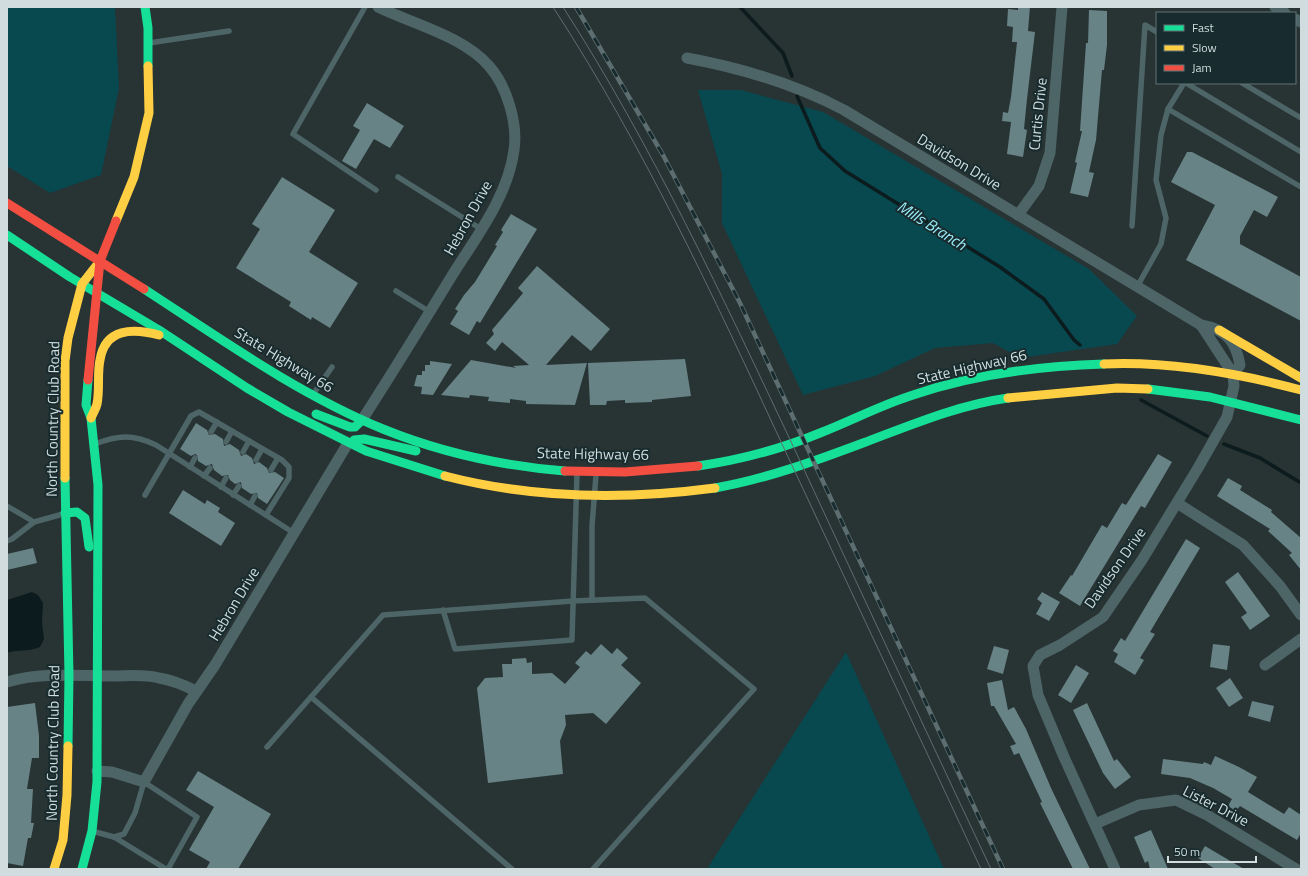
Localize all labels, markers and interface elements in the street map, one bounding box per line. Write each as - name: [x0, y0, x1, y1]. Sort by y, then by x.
- legend: [1156, 12, 1296, 84]
- text: Fast: [1192, 18, 1215, 37]
- text: Slow: [1192, 38, 1217, 57]
- text: Jam: [1192, 58, 1212, 77]
- street label: Curtis Drive: [1022, 77, 1053, 151]
- street label: Davidson Drive: [913, 127, 1006, 196]
- street label: Hebron Drive: [437, 176, 498, 259]
- water label: Mills Branch: [893, 194, 972, 256]
- street label: State Highway 66: [230, 321, 338, 398]
- street label: North Country Club Road: [40, 341, 65, 497]
- street label: State Highway 66: [915, 343, 1029, 390]
- street label: State Highway 66: [537, 441, 649, 466]
- street label: Davidson Drive: [1078, 522, 1151, 613]
- street label: Hebron Drive: [202, 562, 265, 645]
- street label: North Country Club Road: [40, 665, 65, 821]
- street label: Lister Drive: [1179, 779, 1253, 832]
- scale bar: [1168, 838, 1256, 864]
- text: 50 m: [1174, 842, 1200, 861]

